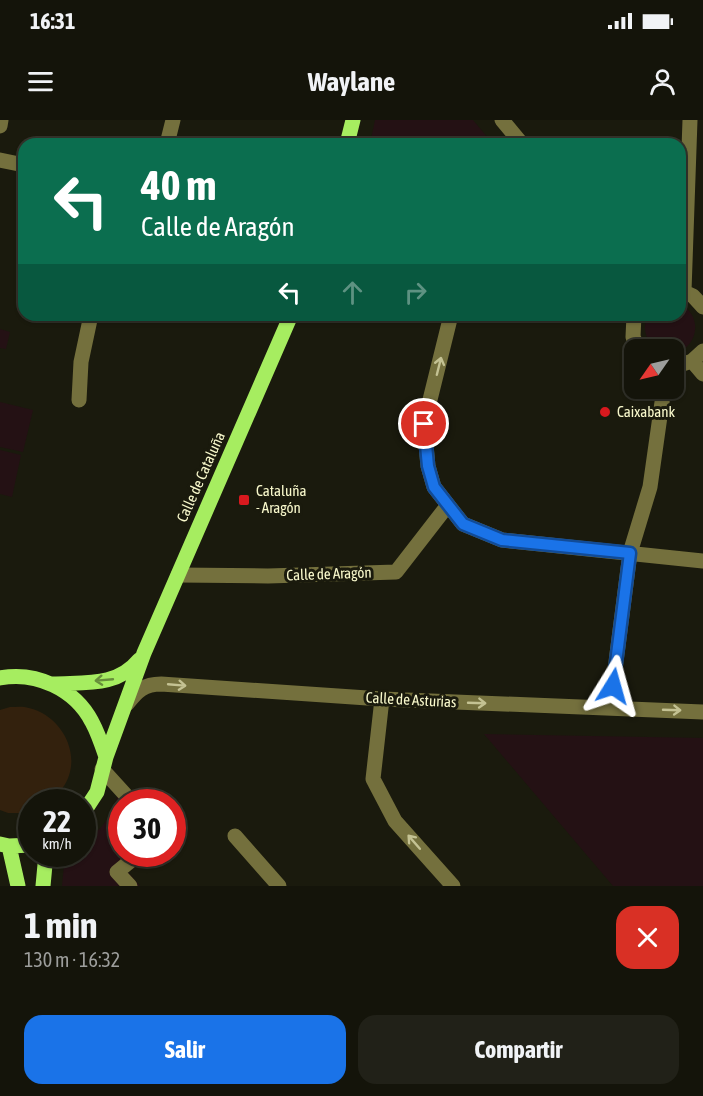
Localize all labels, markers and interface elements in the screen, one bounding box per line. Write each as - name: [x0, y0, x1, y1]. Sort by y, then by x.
- text: 16:31: [30, 8, 75, 34]
- icon: menu: [24, 65, 57, 98]
- icon: person: [646, 65, 679, 98]
- text: Waylane: [308, 66, 395, 97]
- text: 40 m: [141, 161, 216, 209]
- icon: left: [42, 162, 120, 240]
- text: Calle de Aragón: [141, 211, 295, 242]
- icon: left: [273, 276, 306, 309]
- icon: ahead: [336, 276, 369, 309]
- icon: right: [399, 276, 432, 309]
- north arrow: [624, 339, 684, 399]
- map controls: [624, 339, 684, 399]
- one-way arrow: [433, 357, 445, 376]
- pin: [398, 398, 449, 449]
- place label: Caixabank: [617, 403, 676, 420]
- marker: Caixabank: [598, 405, 612, 419]
- icon: arrive: [407, 407, 440, 440]
- street label: Calle de Cataluña: [173, 429, 228, 524]
- place label: Cataluña - Aragón: [256, 482, 307, 516]
- marker: Cataluña - Aragón: [237, 493, 251, 507]
- street label: Calle de Aragón: [286, 564, 372, 583]
- position arrow: [581, 654, 645, 718]
- one-way arrow: [94, 675, 114, 686]
- one-way arrow: [167, 680, 187, 691]
- street label: Calle de Asturias: [365, 689, 457, 710]
- one-way arrow: [466, 697, 486, 708]
- one-way arrow: [661, 705, 681, 716]
- speed limit sign: 30: [108, 789, 186, 867]
- text: 22: [43, 804, 71, 838]
- text: km/h: [42, 835, 72, 852]
- one-way arrow: [407, 835, 421, 850]
- text: 1 min: [24, 904, 98, 946]
- button: close: [616, 906, 679, 969]
- text: 130 m · 16:32: [24, 948, 120, 971]
- button: Salir: [24, 1015, 346, 1084]
- button: Compartir: [358, 1015, 679, 1084]

